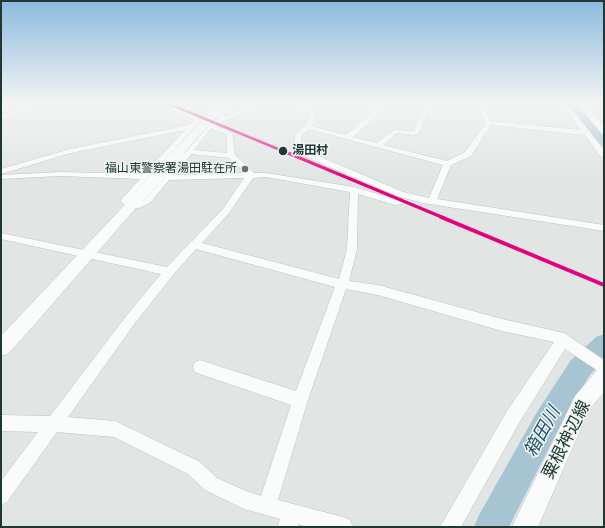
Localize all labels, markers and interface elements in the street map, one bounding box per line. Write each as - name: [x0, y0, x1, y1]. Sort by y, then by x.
- place label: 湯田村: [292, 144, 328, 158]
- marker: 湯田村: [277, 145, 289, 157]
- place label: 福山東警察署湯田駐在所: [105, 162, 237, 176]
- marker: 福山東警察署湯田駐在所: [240, 164, 250, 174]
- street label: 粟根神辺線: [539, 398, 595, 482]
- water label: 箱田川: [520, 403, 566, 461]

